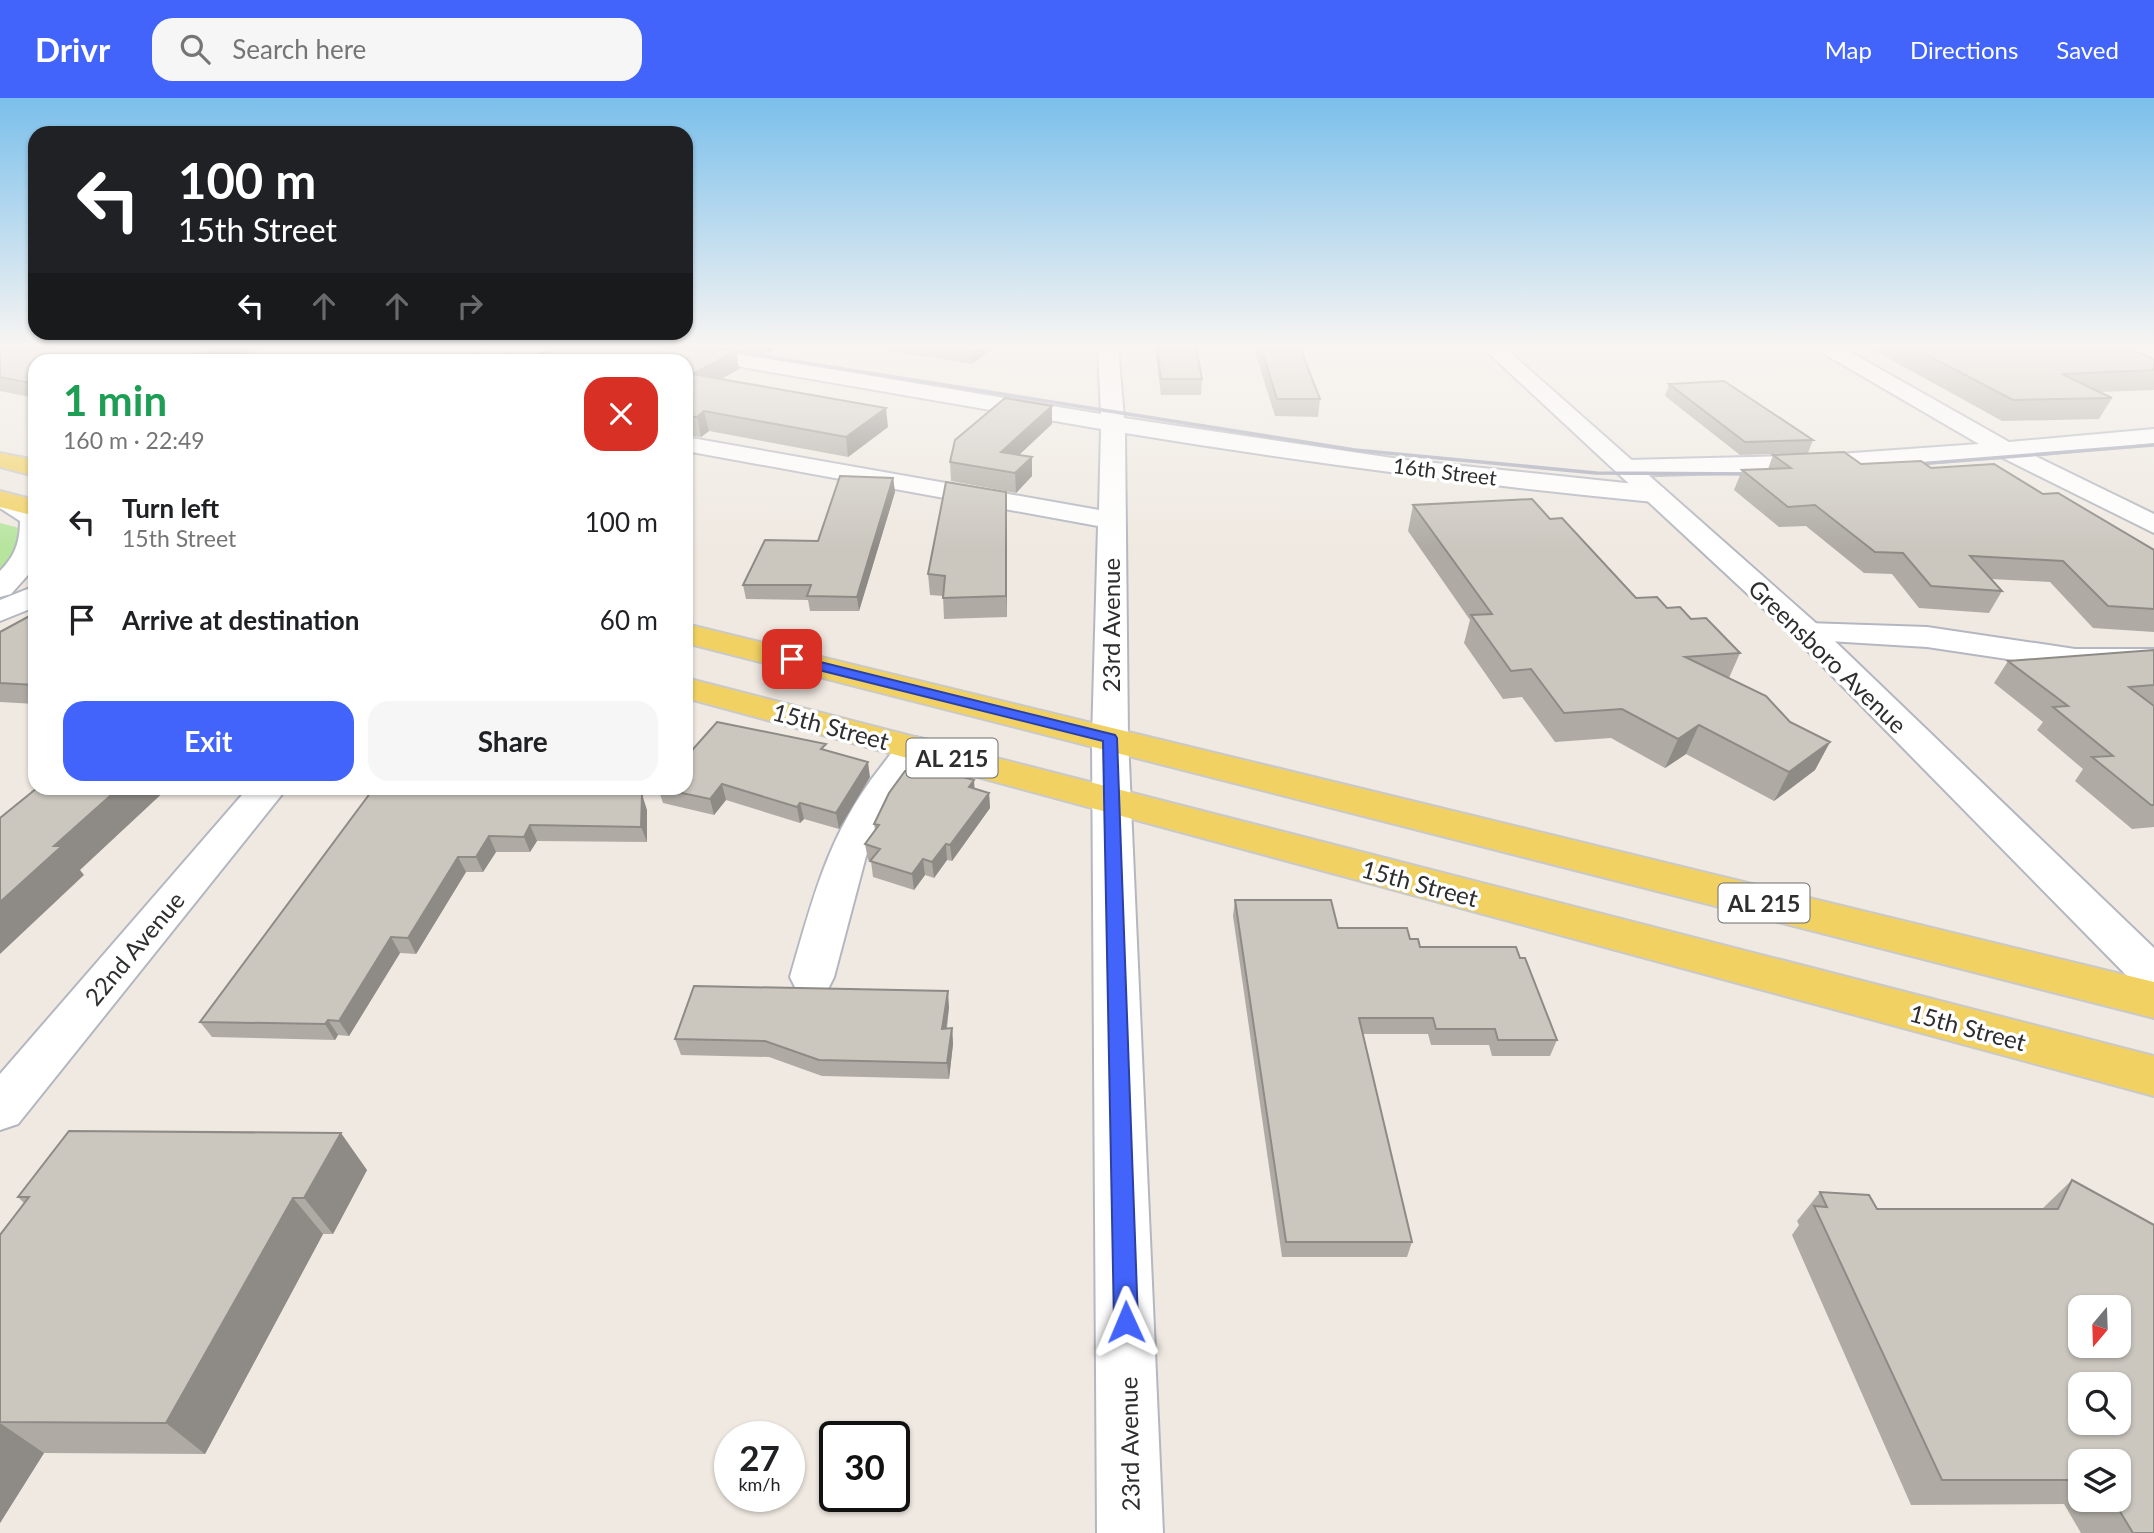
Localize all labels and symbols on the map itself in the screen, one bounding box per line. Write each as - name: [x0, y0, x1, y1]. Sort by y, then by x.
- street label: 16th Street: [1392, 452, 1499, 490]
- street label: 23rd Avenue: [1096, 558, 1125, 692]
- street label: Greensboro Avenue: [1743, 573, 1913, 739]
- pin: [762, 629, 822, 689]
- street label: 15th Street: [770, 697, 893, 756]
- road number: AL 215: [906, 738, 998, 778]
- street label: 15th Street: [1359, 854, 1482, 913]
- road number: AL 215: [1718, 884, 1810, 922]
- street label: 22nd Avenue: [78, 885, 190, 1011]
- street label: 15th Street: [1907, 998, 2030, 1057]
- position arrow: [1089, 1285, 1163, 1359]
- north arrow: [2068, 1295, 2132, 1358]
- street label: 23rd Avenue: [1113, 1377, 1145, 1511]
- speed limit sign: 30: [819, 1421, 910, 1512]

